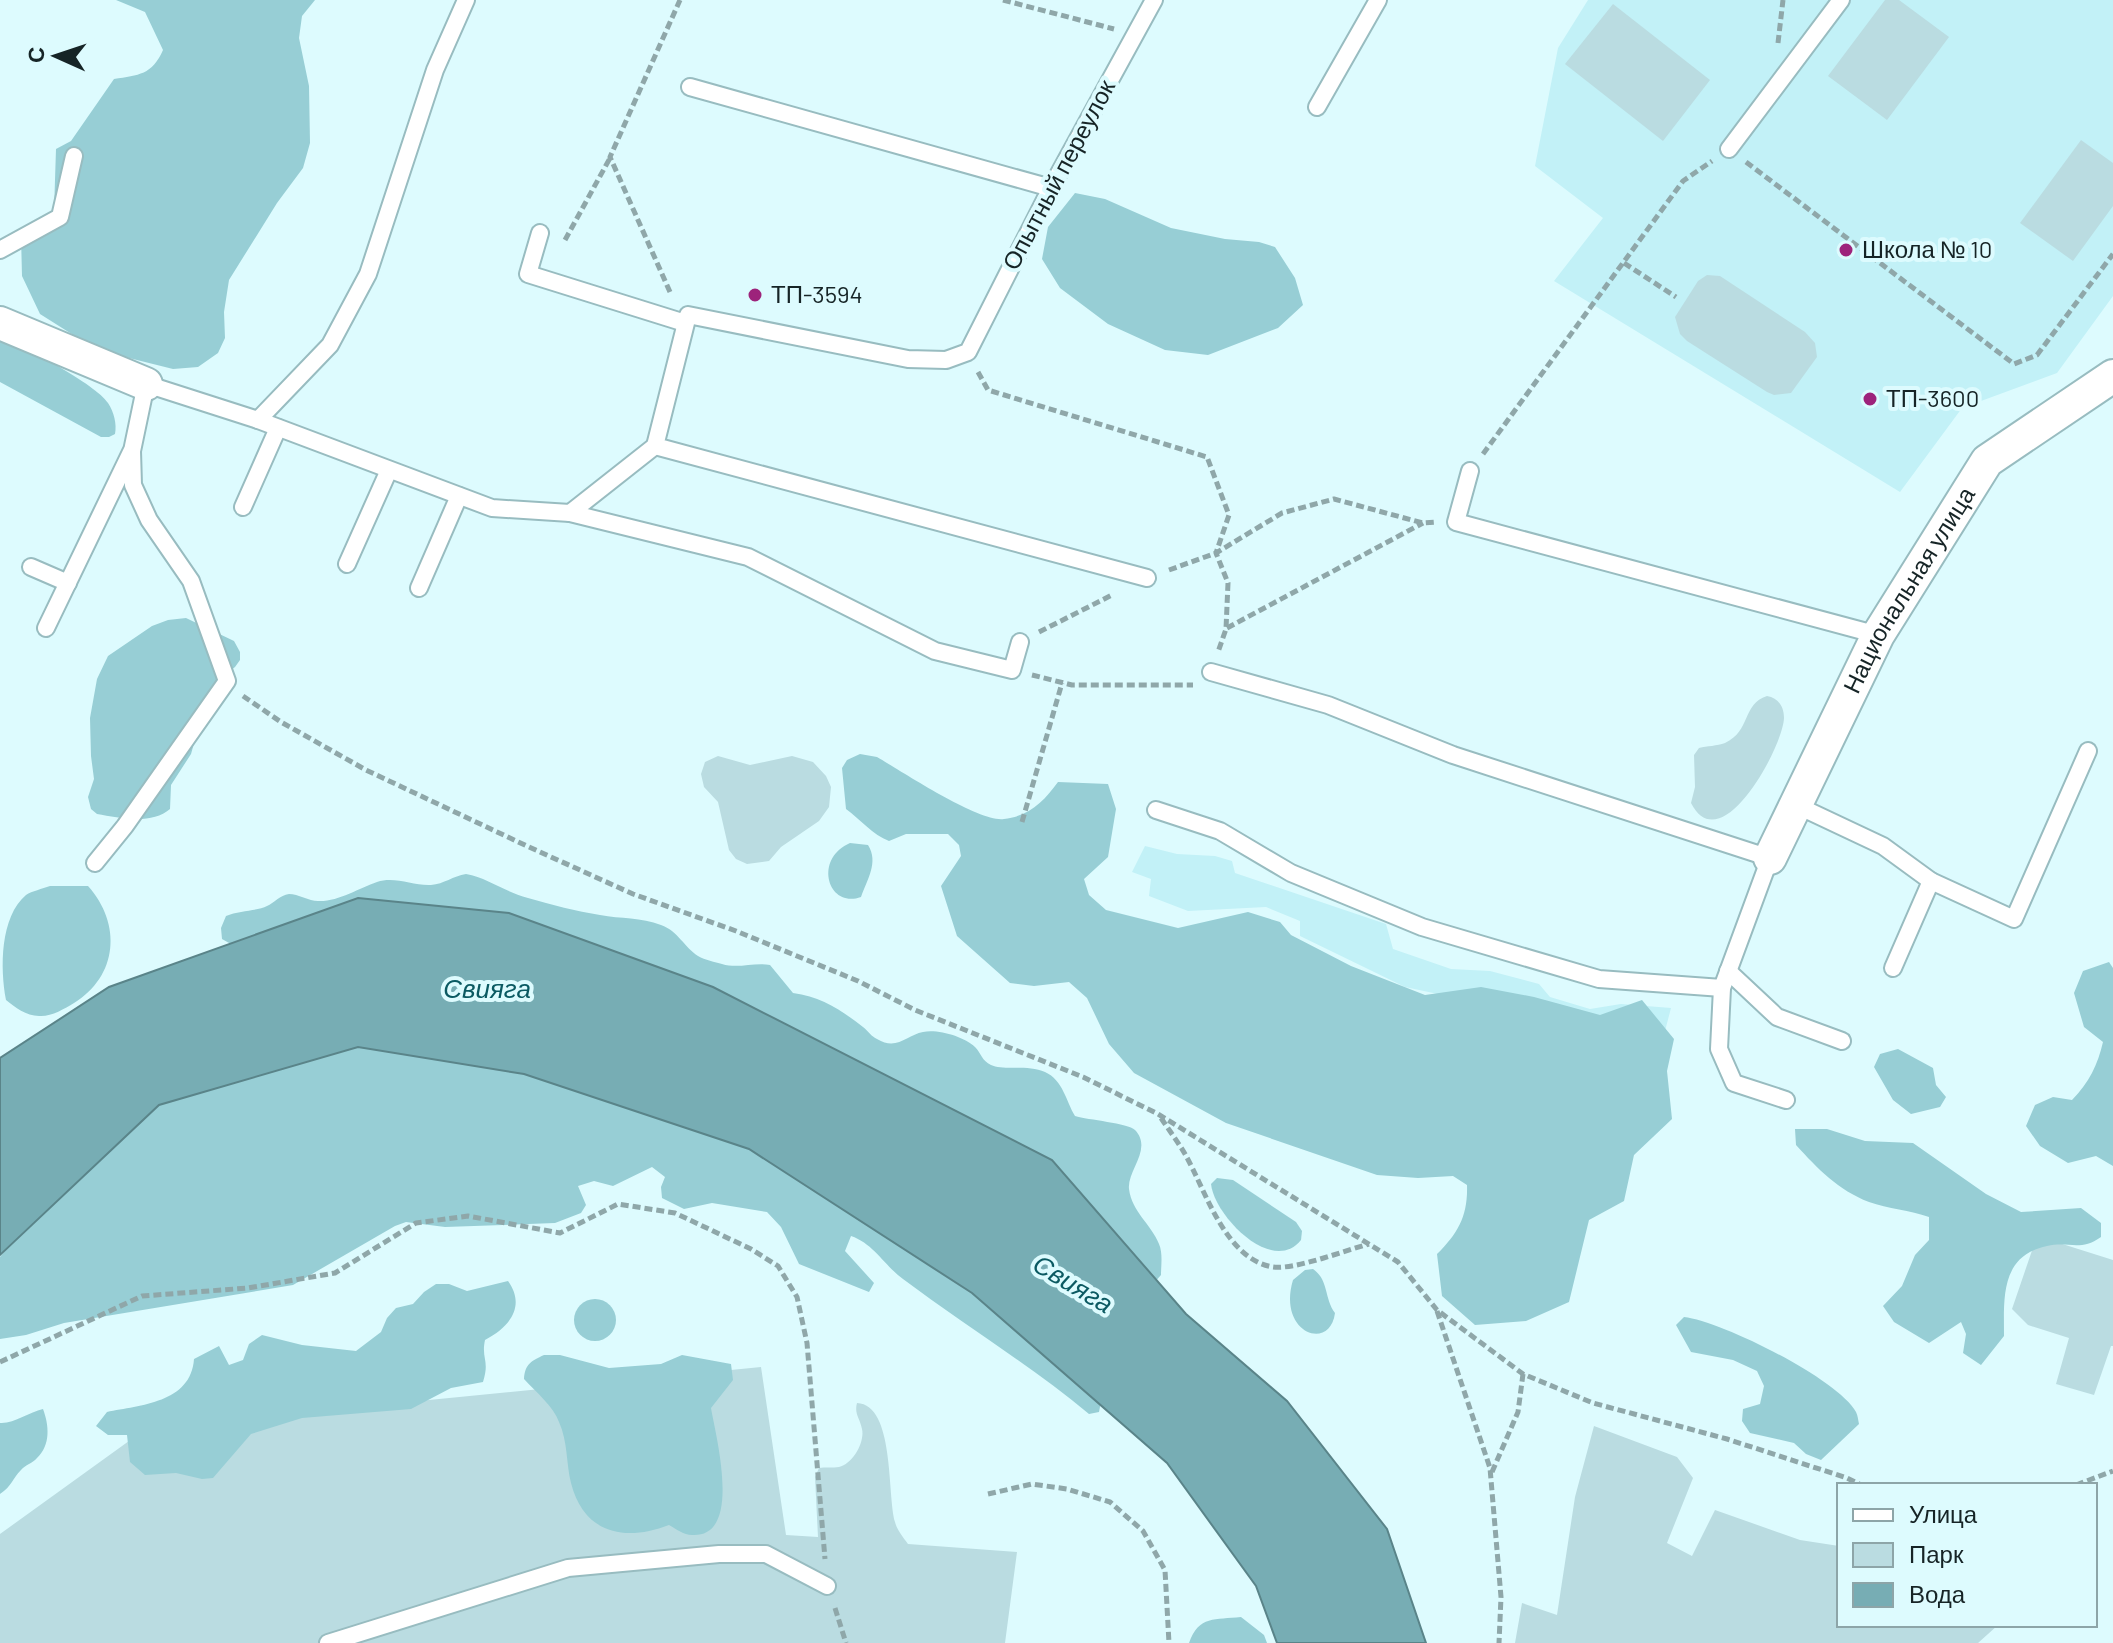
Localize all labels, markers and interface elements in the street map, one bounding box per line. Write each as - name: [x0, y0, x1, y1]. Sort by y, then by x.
- north arrow: [16, 16, 96, 96]
- text: С: [22, 46, 48, 64]
- street label: Опытный переулок: [995, 74, 1120, 274]
- place label: Школа № 10: [1862, 234, 1992, 263]
- marker: Школа № 10: [1837, 241, 1855, 259]
- place label: ТП-3594: [771, 279, 863, 308]
- marker: ТП-3594: [746, 286, 764, 304]
- place label: ТП-3600: [1886, 383, 1979, 412]
- marker: ТП-3600: [1861, 390, 1879, 408]
- street label: Национальная улица: [1836, 481, 1980, 698]
- water label: Свияга: [443, 972, 531, 1003]
- water label: Свияга: [1028, 1247, 1119, 1319]
- legend: [1837, 1483, 2097, 1627]
- text: Улица: [1909, 1499, 1978, 1528]
- text: Парк: [1909, 1539, 1964, 1568]
- text: Вода: [1909, 1579, 1966, 1608]

